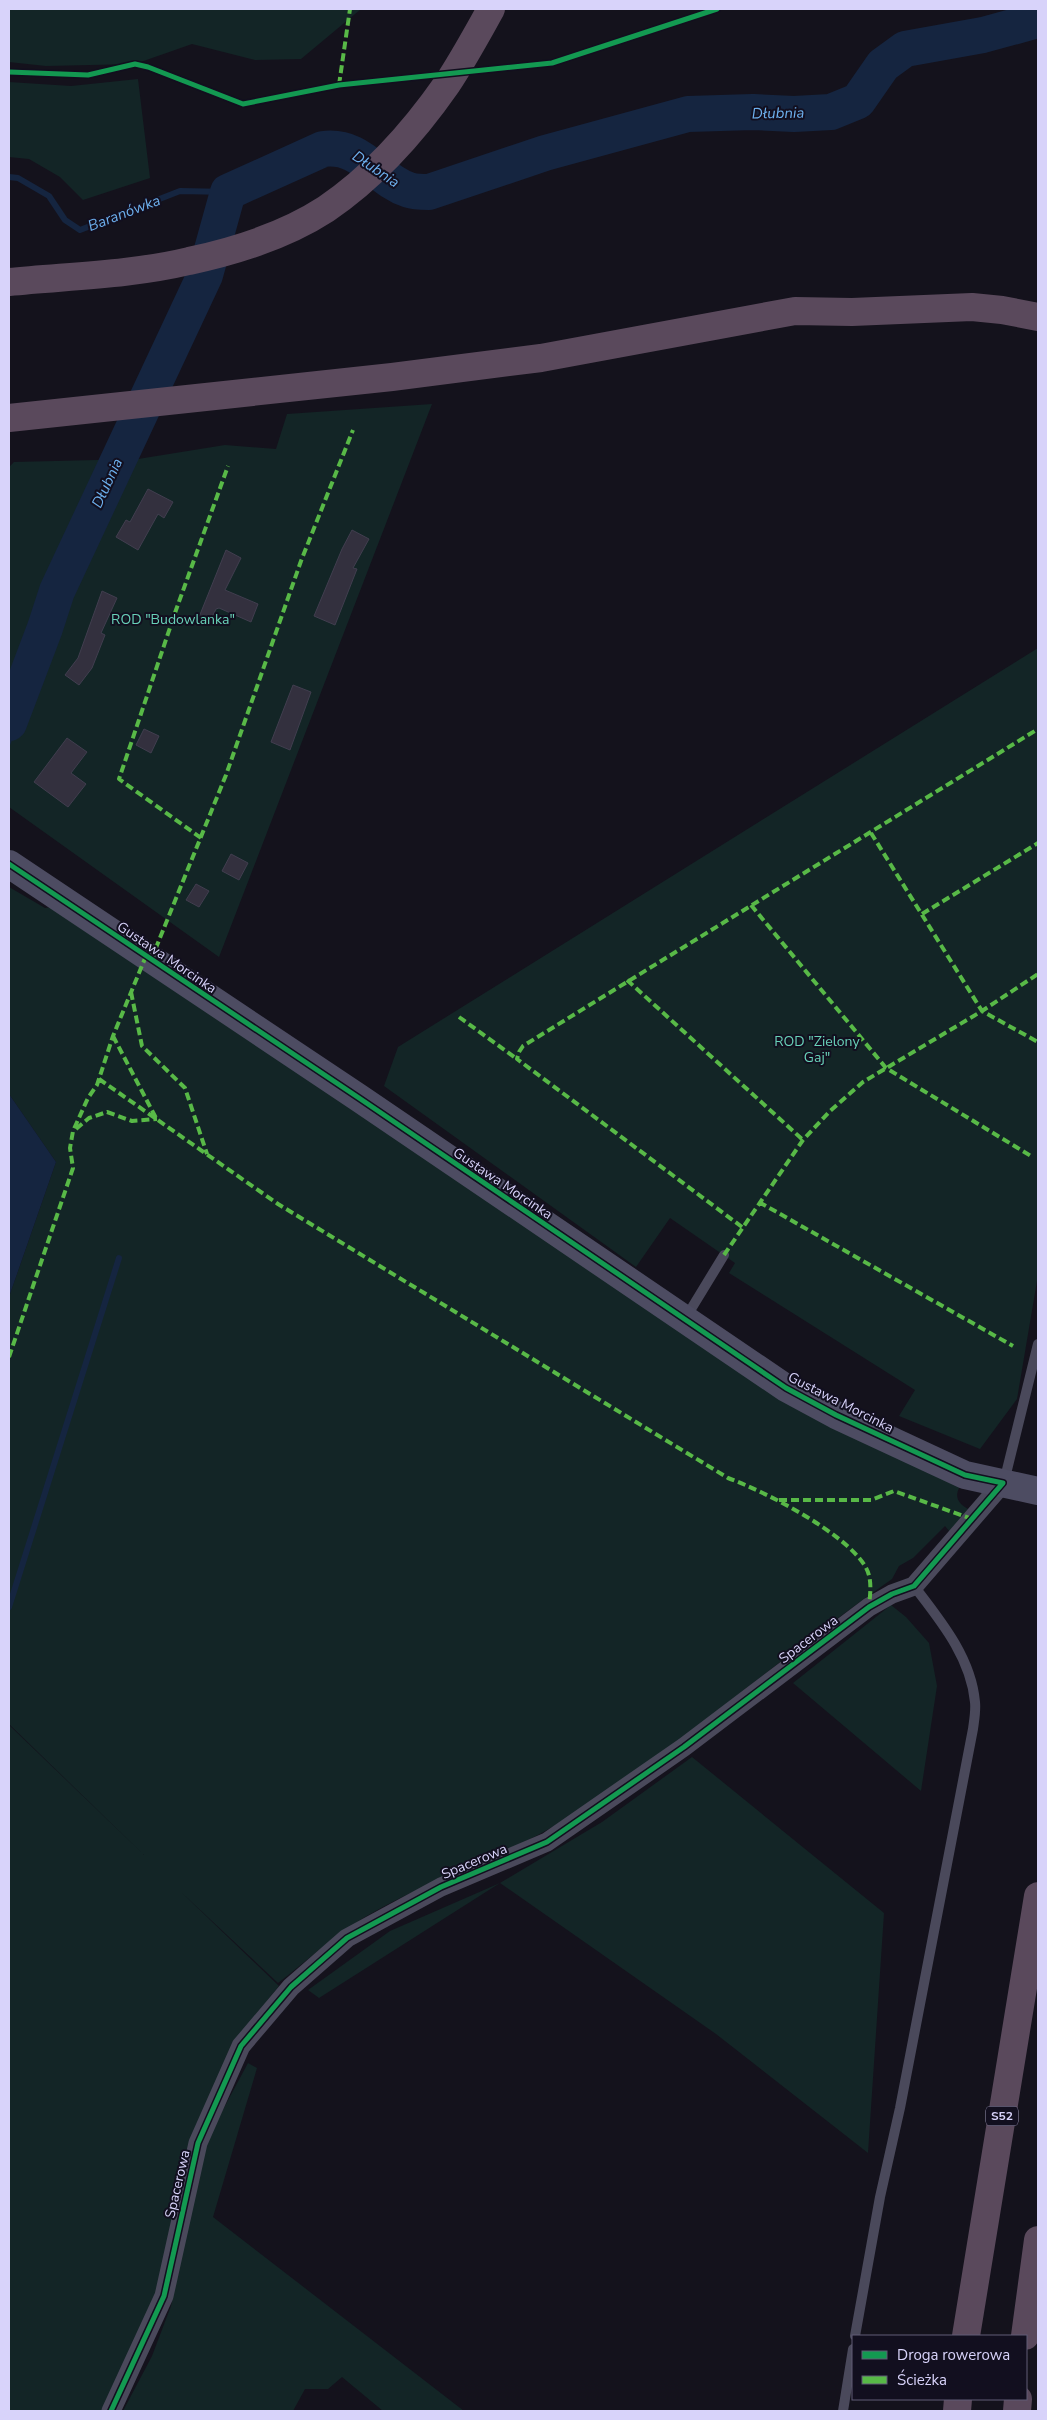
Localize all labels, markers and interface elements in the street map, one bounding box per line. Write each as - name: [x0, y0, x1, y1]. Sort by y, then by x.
- water label: Dłubnia: [751, 103, 805, 123]
- water label: Dłubnia: [349, 146, 403, 192]
- water label: Baranówka: [85, 190, 163, 236]
- water label: Dłubnia: [87, 455, 127, 511]
- park label: ROD "Budowlanka": [111, 610, 235, 629]
- street label: Gustawa Morcinka: [113, 917, 220, 998]
- park label: ROD "Zielony Gaj": [774, 1032, 860, 1067]
- street label: Gustawa Morcinka: [449, 1143, 556, 1224]
- street label: Gustawa Morcinka: [785, 1368, 897, 1437]
- street label: Spacerowa: [775, 1611, 842, 1668]
- street label: Spacerowa: [438, 1839, 510, 1884]
- road number: S52: [986, 2106, 1018, 2126]
- street label: Spacerowa: [160, 2148, 195, 2220]
- legend: [852, 2335, 1027, 2400]
- text: Droga rowerowa: [897, 2345, 1010, 2365]
- text: Ścieżka: [897, 2369, 947, 2390]

